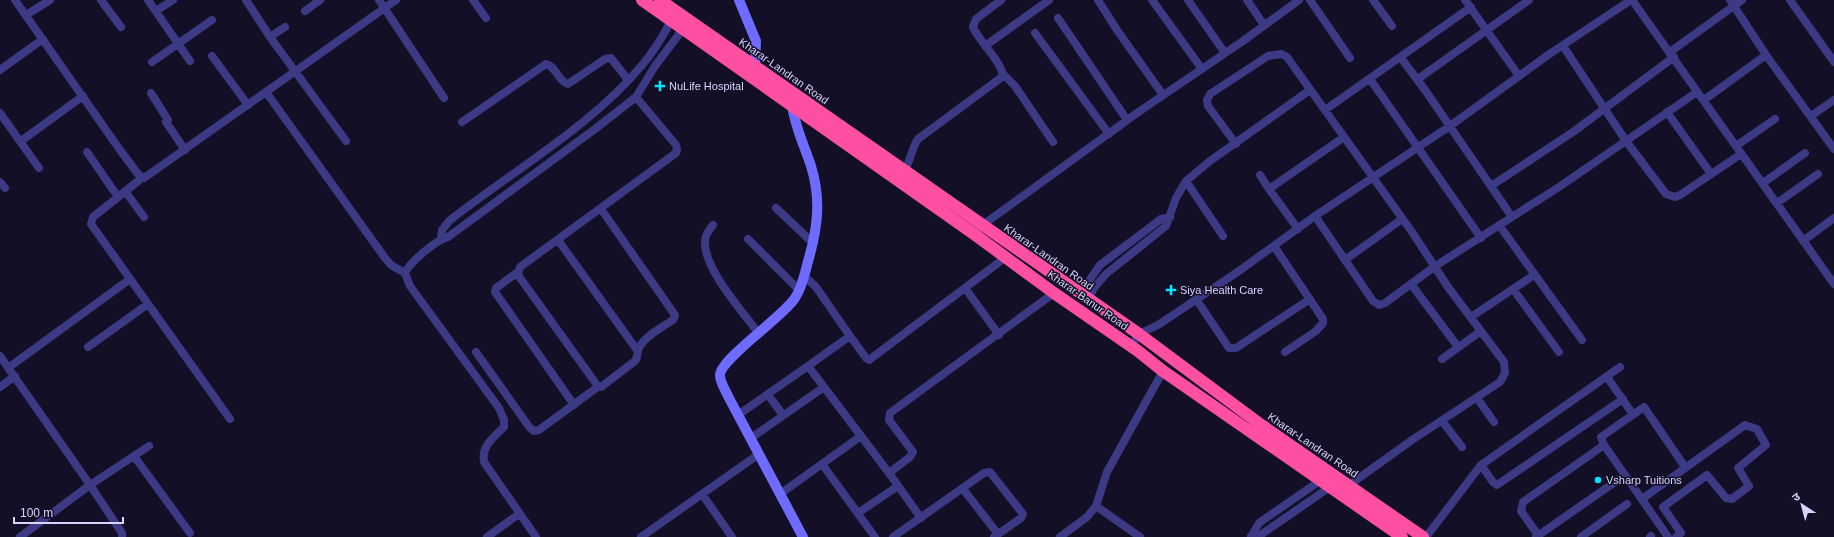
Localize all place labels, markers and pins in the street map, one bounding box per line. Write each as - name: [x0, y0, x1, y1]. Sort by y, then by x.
- marker: NuLife Hospital: [654, 80, 666, 92]
- place label: NuLife Hospital: [669, 80, 744, 92]
- marker: Siya Health Care: [1165, 284, 1177, 296]
- place label: Siya Health Care: [1180, 284, 1263, 296]
- place label: Vsharp Tuitions: [1606, 474, 1682, 486]
- marker: Vsharp Tuitions: [1593, 475, 1603, 485]

